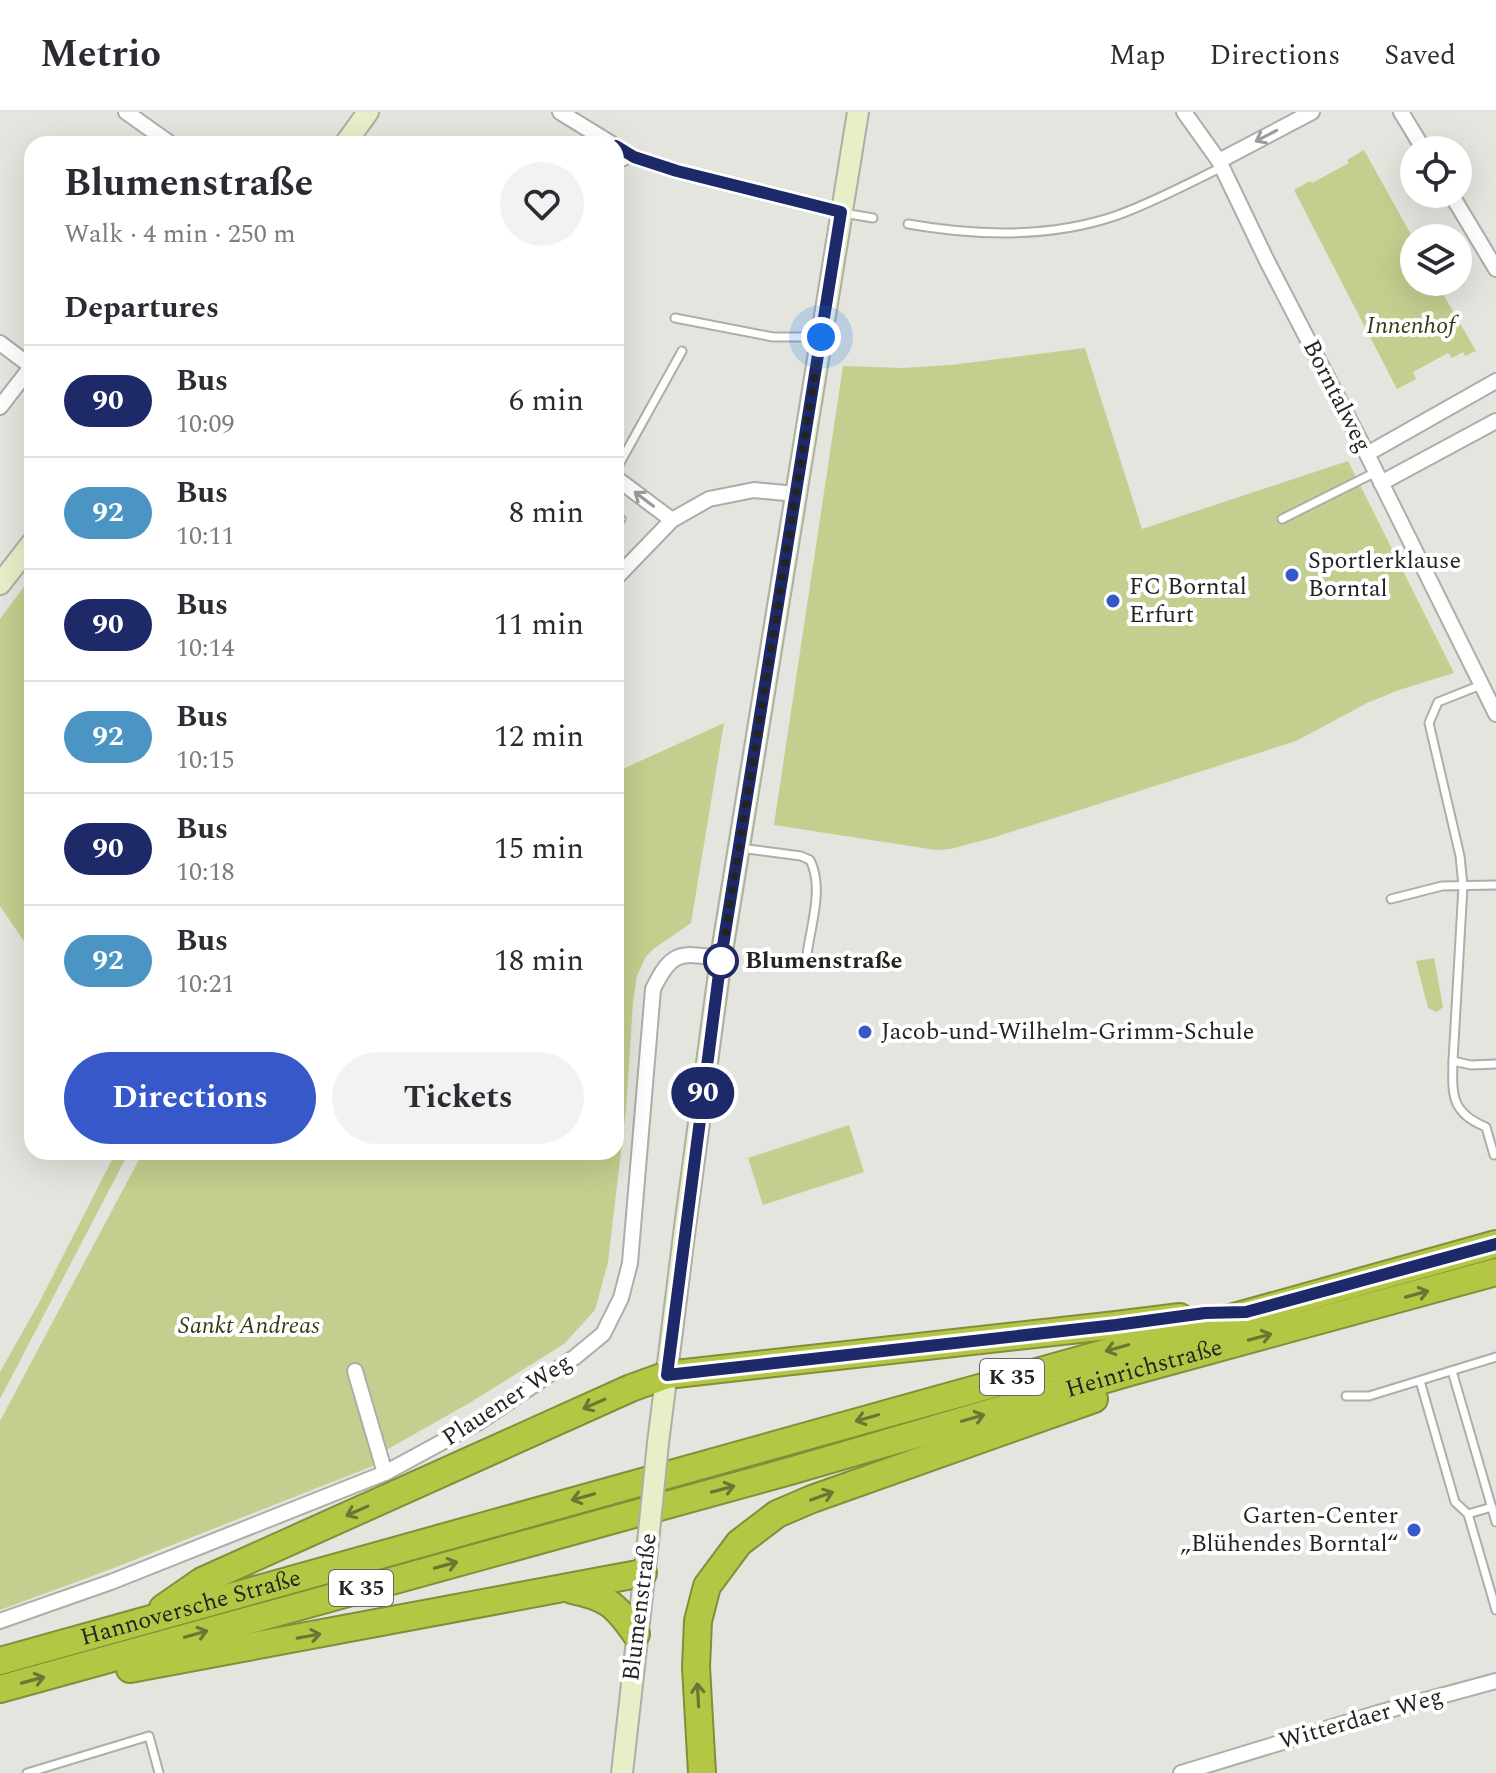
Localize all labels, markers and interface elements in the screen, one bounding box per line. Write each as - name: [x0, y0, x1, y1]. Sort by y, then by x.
- text: Metrio: [40, 26, 161, 84]
- text: Map: [1109, 34, 1166, 77]
- text: Directions: [1210, 34, 1340, 77]
- text: Saved: [1384, 34, 1456, 77]
- one-way arrow: [1254, 129, 1278, 145]
- map controls: [1400, 136, 1472, 296]
- button: locate: [1400, 136, 1472, 208]
- text: Blumenstraße: [64, 155, 313, 213]
- button: heart: [500, 162, 584, 246]
- text: Walk · 4 min · 250 m: [64, 214, 296, 254]
- button: layers: [1400, 224, 1472, 296]
- text: Departures: [64, 285, 219, 331]
- park label: Innenhof: [1366, 308, 1460, 344]
- your location: [801, 317, 841, 357]
- street label: Borntalweg: [1293, 333, 1381, 459]
- text: Bus: [176, 358, 228, 404]
- text: 6 min: [509, 378, 584, 424]
- text: 90: [92, 379, 124, 422]
- text: 10:09: [176, 404, 235, 444]
- text: Bus: [176, 470, 228, 516]
- text: 8 min: [509, 490, 584, 536]
- one-way arrow: [634, 490, 655, 507]
- text: 92: [92, 491, 124, 534]
- text: 10:11: [176, 516, 235, 556]
- place label: Sportlerklause Borntal: [1308, 543, 1461, 607]
- marker: Sportlerklause Borntal: [1283, 566, 1301, 584]
- place label: FC Borntal Erfurt: [1129, 569, 1247, 633]
- text: Bus: [176, 582, 228, 628]
- marker: FC Borntal Erfurt: [1104, 592, 1122, 610]
- text: 11 min: [494, 602, 584, 648]
- text: 90: [92, 603, 124, 646]
- text: 10:14: [176, 628, 235, 668]
- text: Bus: [176, 694, 228, 740]
- text: 12 min: [494, 714, 584, 760]
- text: 92: [92, 715, 124, 758]
- text: 10:15: [176, 740, 235, 780]
- text: Bus: [176, 806, 228, 852]
- text: 15 min: [494, 826, 584, 872]
- text: 90: [92, 827, 124, 870]
- text: 10:18: [176, 852, 235, 892]
- text: Bus: [176, 918, 228, 964]
- text: 18 min: [494, 938, 584, 984]
- text: 92: [92, 939, 124, 982]
- place label: Blumenstraße: [745, 943, 903, 979]
- marker: Blumenstraße: [704, 944, 738, 978]
- text: 10:21: [176, 964, 235, 1004]
- place label: Jacob-und-Wilhelm-Grimm-Schule: [881, 1014, 1255, 1050]
- marker: Jacob-und-Wilhelm-Grimm-Schule: [856, 1023, 874, 1041]
- button: Directions: [64, 1052, 316, 1144]
- button: Tickets: [332, 1052, 584, 1144]
- line badge: 90: [667, 1067, 739, 1119]
- text: 90: [687, 1071, 719, 1114]
- one-way arrow: [1404, 1286, 1430, 1301]
- park label: Sankt Andreas: [178, 1308, 320, 1344]
- one-way arrow: [1246, 1329, 1272, 1344]
- street label: Heinrichstraße: [1061, 1330, 1227, 1408]
- one-way arrow: [1105, 1341, 1131, 1356]
- street label: Plauener Weg: [435, 1345, 579, 1455]
- road number: K 35: [980, 1359, 1044, 1395]
- one-way arrow: [583, 1398, 607, 1413]
- one-way arrow: [959, 1410, 985, 1425]
- one-way arrow: [854, 1411, 880, 1426]
- one-way arrow: [710, 1481, 736, 1496]
- one-way arrow: [809, 1487, 834, 1502]
- one-way arrow: [571, 1491, 596, 1505]
- place label: Garten-Center „Blühendes Borntal“: [1180, 1498, 1398, 1562]
- one-way arrow: [346, 1504, 370, 1519]
- marker: Garten-Center „Blühendes Borntal“: [1405, 1521, 1423, 1539]
- street label: Blumenstraße: [613, 1531, 667, 1683]
- one-way arrow: [433, 1557, 459, 1572]
- street label: Hannoversche Straße: [76, 1560, 305, 1656]
- road number: K 35: [329, 1570, 393, 1606]
- one-way arrow: [182, 1626, 208, 1641]
- one-way arrow: [296, 1627, 321, 1642]
- one-way arrow: [20, 1672, 46, 1687]
- street label: Witterdaer Weg: [1275, 1678, 1447, 1760]
- one-way arrow: [690, 1682, 705, 1709]

